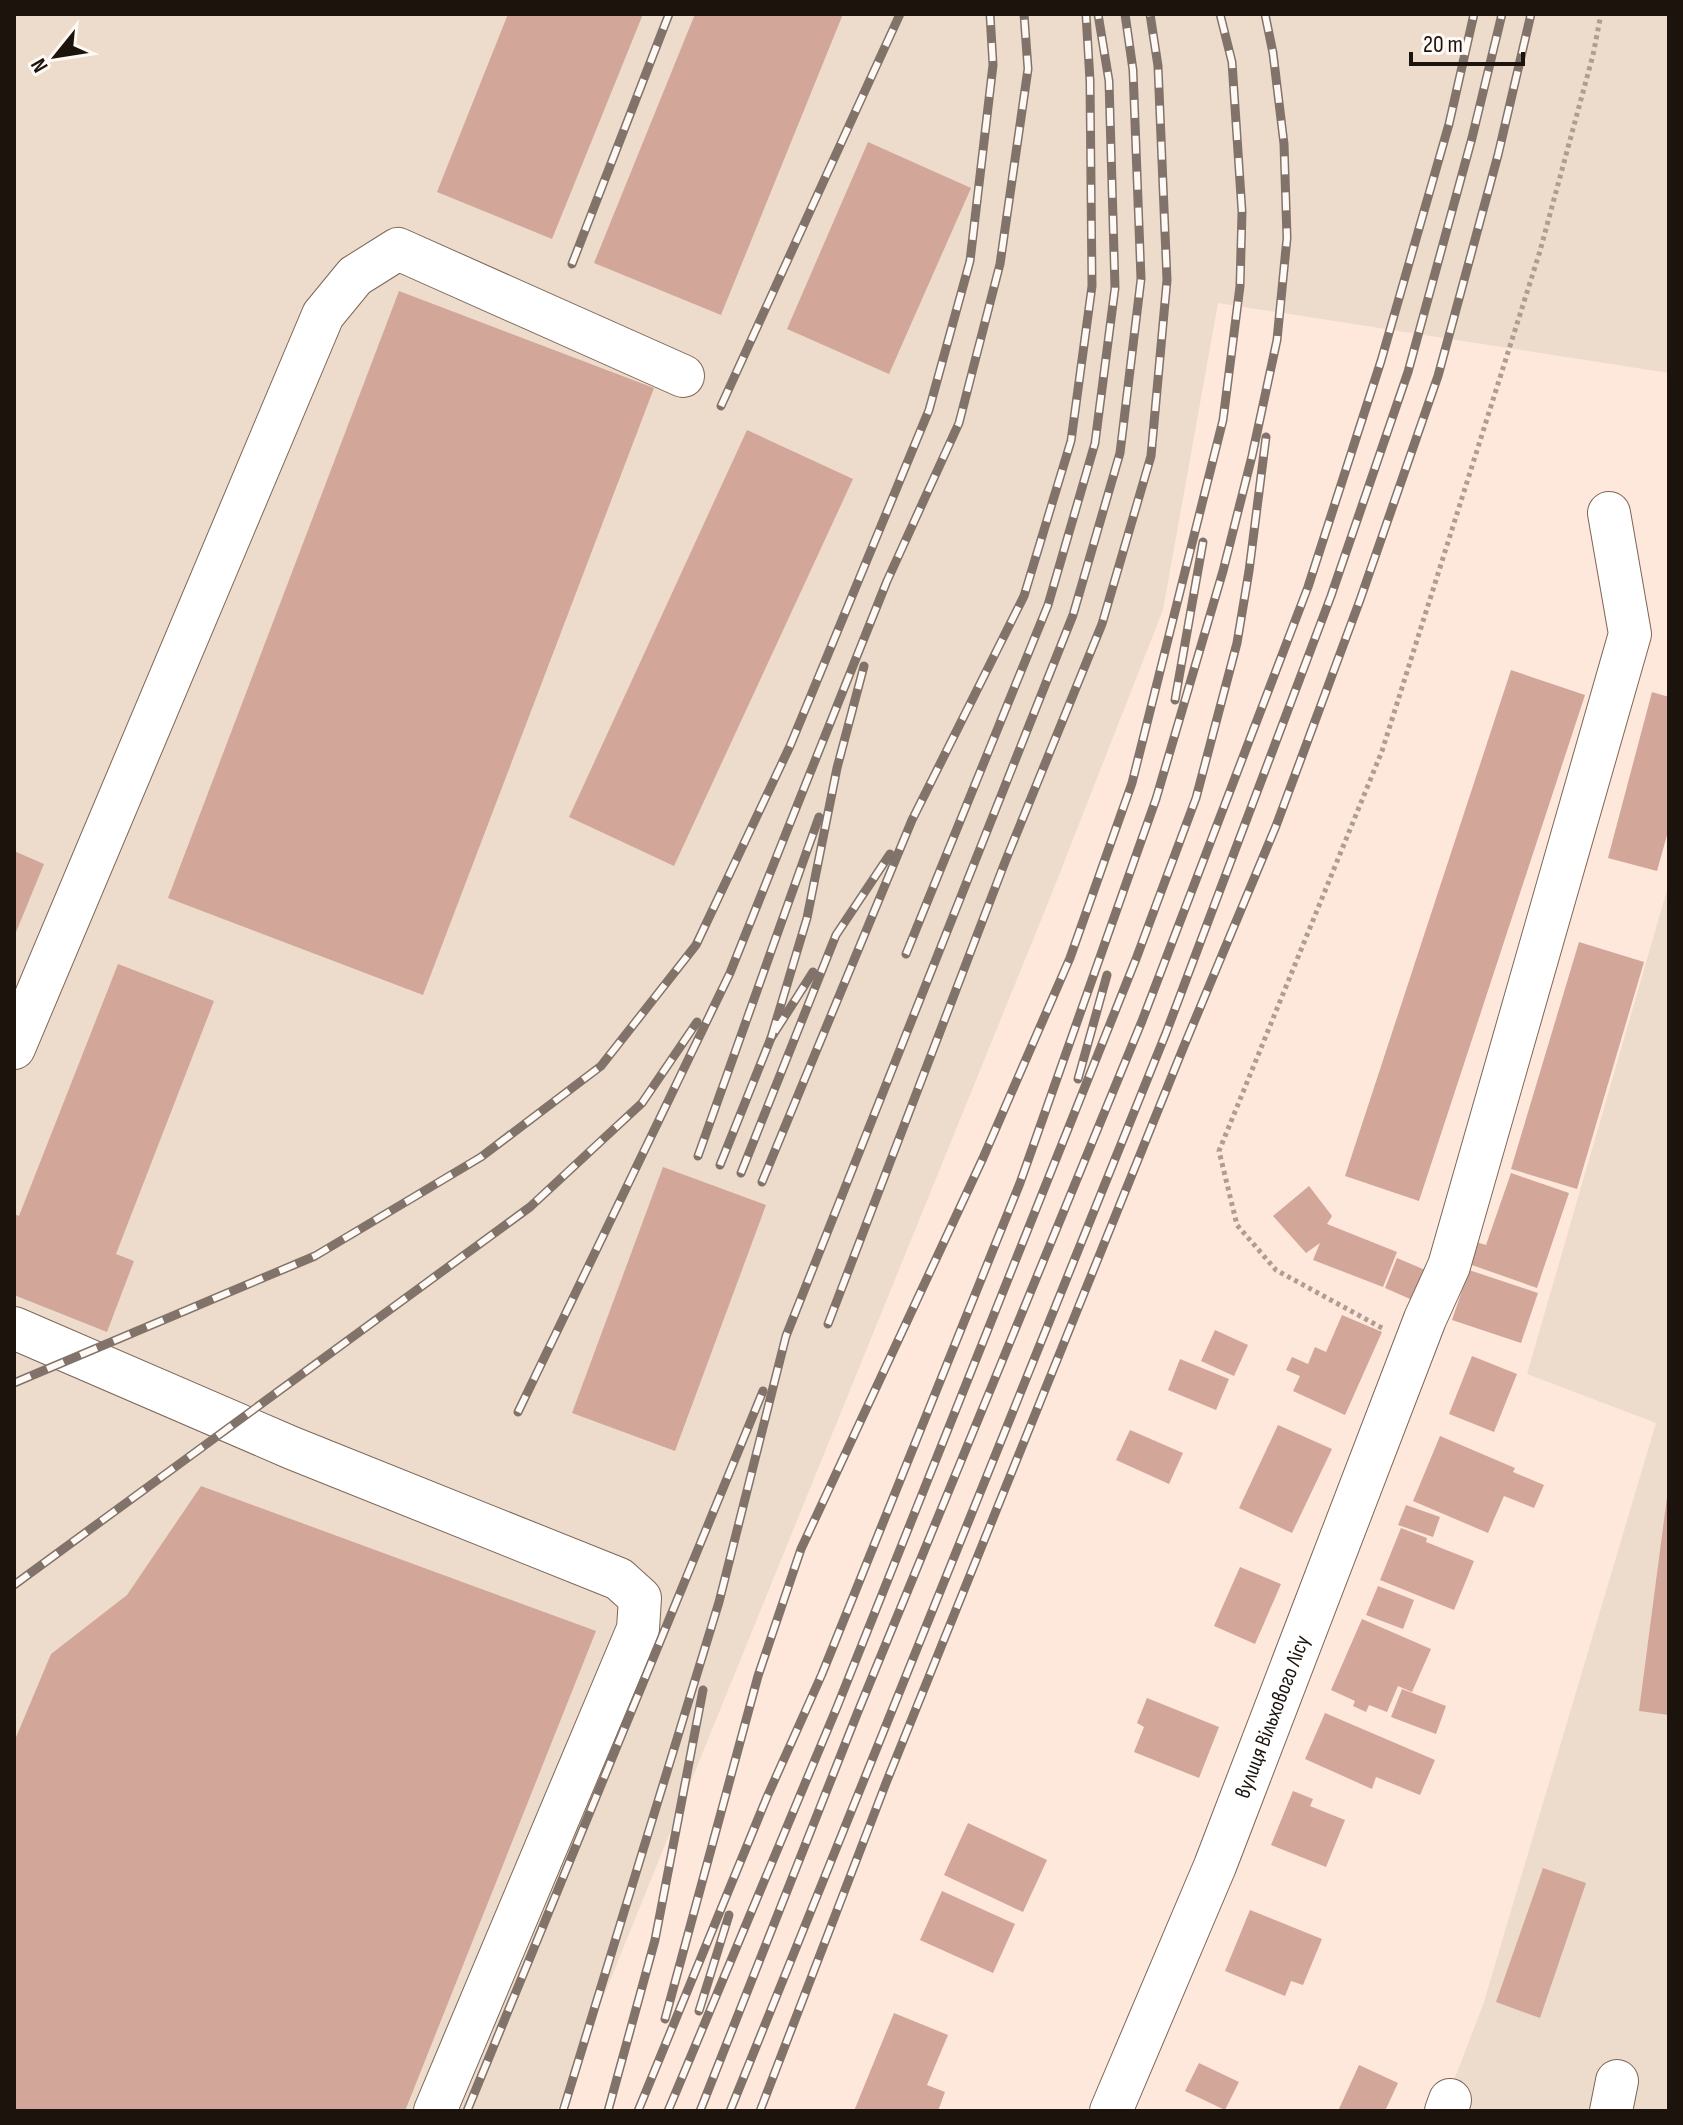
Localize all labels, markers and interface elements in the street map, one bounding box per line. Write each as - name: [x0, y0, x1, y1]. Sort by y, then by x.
- north arrow: [16, 16, 96, 96]
- scale bar: [1411, 16, 1523, 66]
- text: 20 m: [1423, 30, 1463, 59]
- text: N: [25, 53, 55, 77]
- street label: вулиця Вільхового Лісу: [1229, 1631, 1316, 1802]

